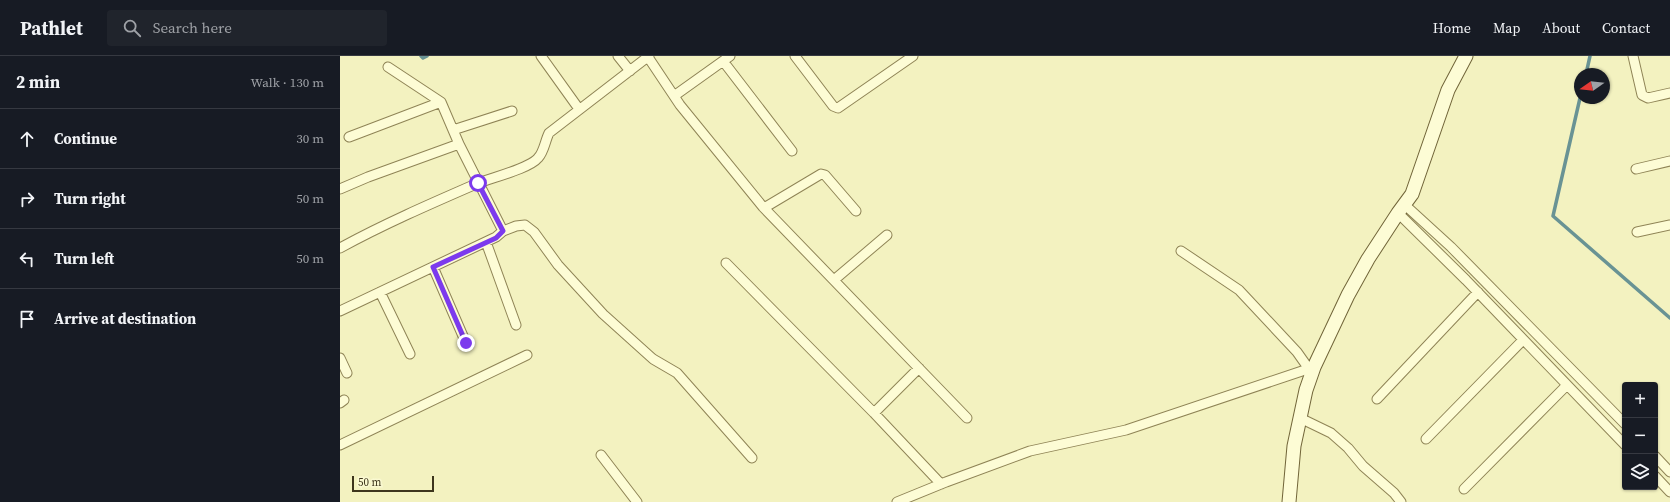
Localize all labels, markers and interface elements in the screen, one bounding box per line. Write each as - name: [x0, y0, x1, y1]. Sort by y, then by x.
- search box: [107, 10, 387, 46]
- text: Pathlet: [20, 15, 83, 41]
- icon: search: [121, 17, 143, 39]
- text: Search here: [153, 17, 232, 38]
- text: Home: [1433, 18, 1471, 38]
- text: Map: [1493, 18, 1520, 38]
- text: About: [1542, 18, 1580, 38]
- text: Contact: [1602, 18, 1650, 38]
- north arrow: [1574, 68, 1610, 104]
- text: 2 min: [16, 70, 60, 94]
- text: Walk · 130 m: [251, 74, 324, 91]
- icon: ahead: [16, 128, 38, 150]
- text: Continue: [54, 128, 117, 149]
- text: 30 m: [296, 130, 324, 147]
- route start: [469, 174, 487, 192]
- icon: right: [16, 188, 38, 210]
- text: Turn right: [54, 188, 126, 209]
- text: 50 m: [296, 190, 324, 207]
- icon: left: [16, 248, 38, 270]
- text: Turn left: [54, 248, 114, 269]
- text: 50 m: [296, 250, 324, 267]
- icon: arrive: [16, 308, 38, 330]
- text: Arrive at destination: [54, 308, 196, 329]
- route end: [457, 334, 475, 352]
- map controls: [1622, 382, 1658, 490]
- button: +: [1622, 382, 1658, 418]
- button: −: [1622, 418, 1658, 454]
- button: layers: [1622, 454, 1658, 490]
- scale bar: [352, 474, 434, 493]
- text: 50 m: [358, 475, 381, 490]

